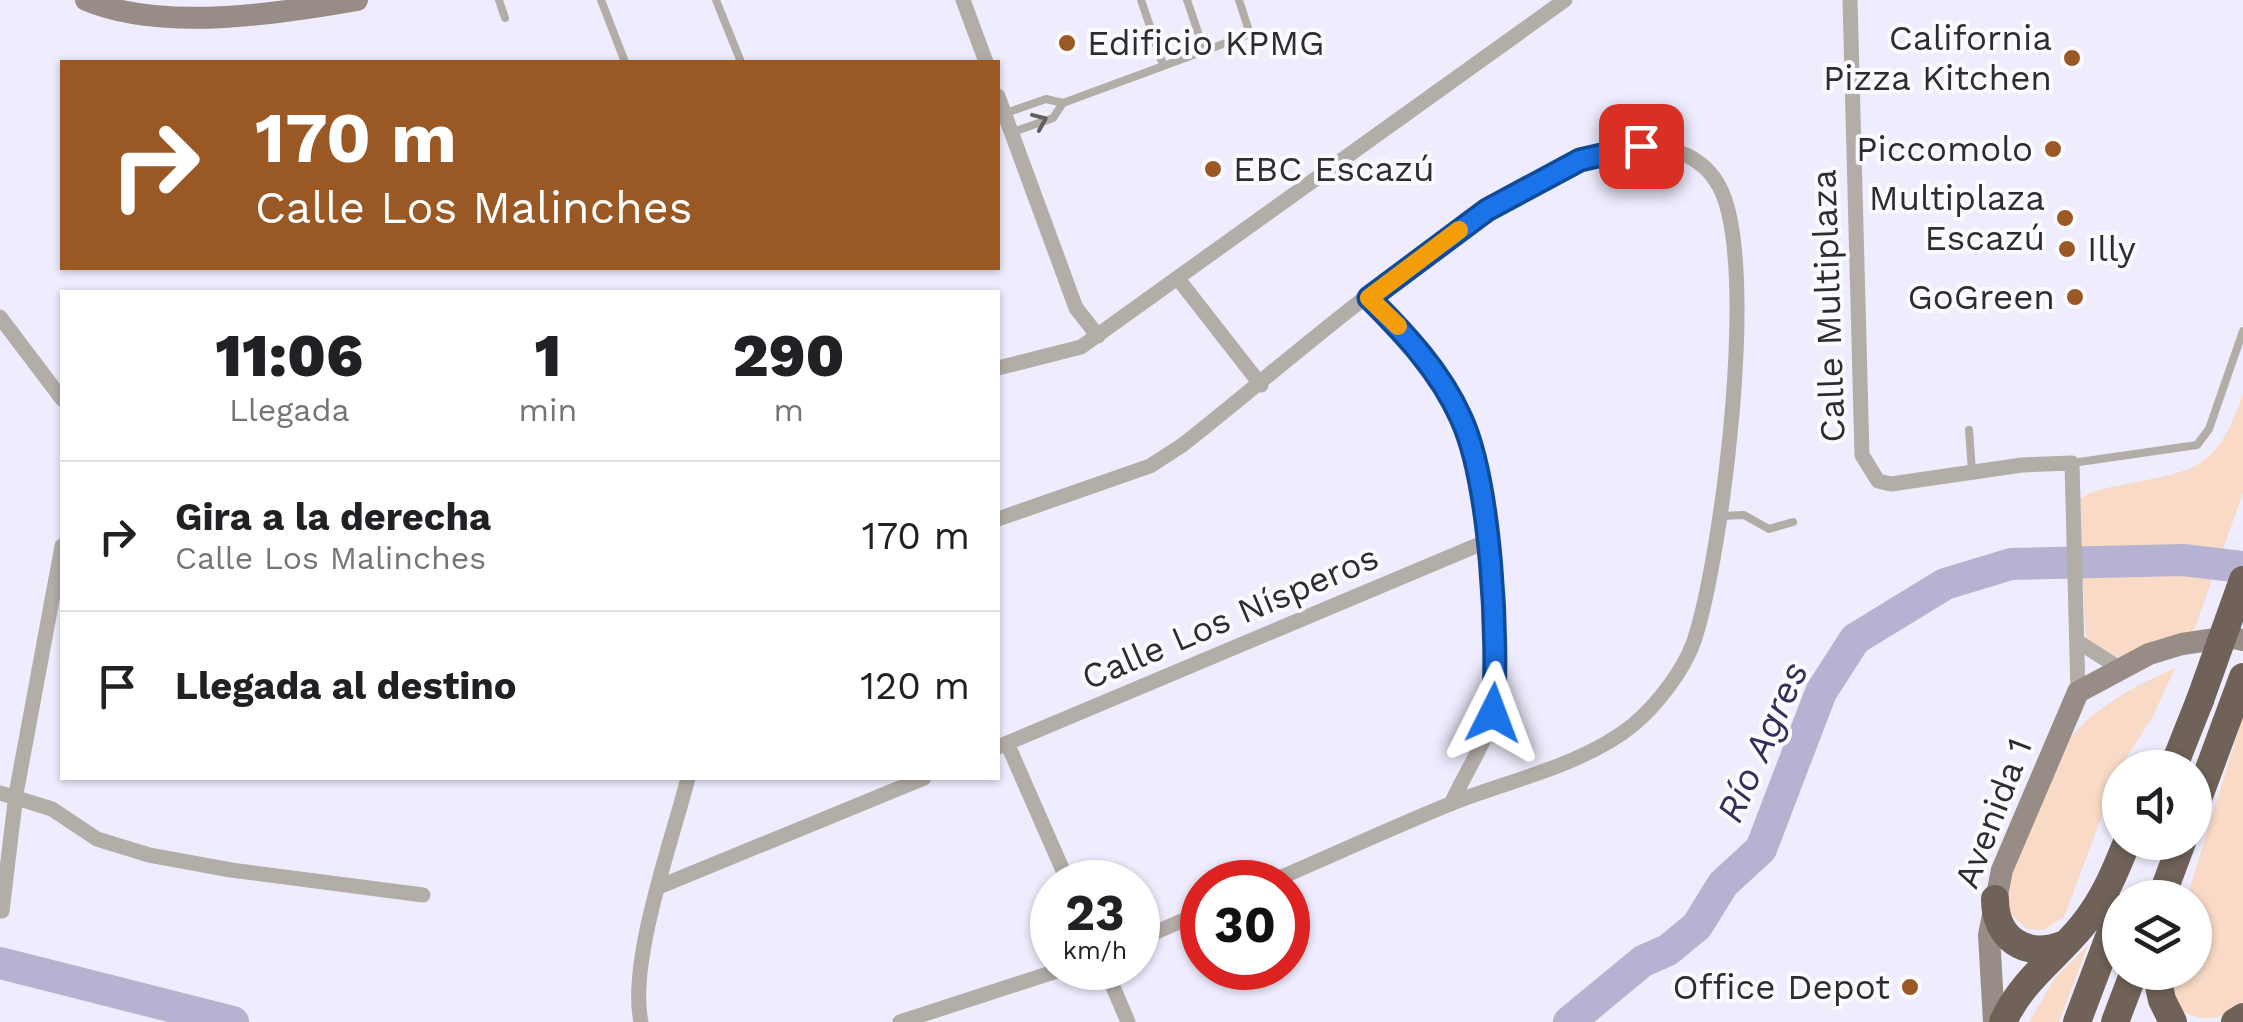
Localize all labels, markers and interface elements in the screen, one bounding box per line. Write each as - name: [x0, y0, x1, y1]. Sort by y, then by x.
- place label: California Pizza Kitchen: [1823, 17, 2052, 99]
- place label: Edificio KPMG: [1087, 22, 1324, 64]
- marker: Edificio KPMG: [1056, 32, 1078, 54]
- marker: California Pizza Kitchen: [2061, 47, 2083, 69]
- text: 170 m: [255, 97, 457, 179]
- icon: right: [90, 100, 220, 230]
- pin: [1599, 104, 1684, 189]
- one-way arrow: [1029, 113, 1047, 133]
- icon: arrive: [1614, 119, 1669, 174]
- place label: Piccomolo: [1856, 128, 2033, 170]
- marker: Piccomolo: [2042, 138, 2064, 160]
- place label: EBC Escazú: [1233, 148, 1435, 190]
- marker: EBC Escazú: [1202, 158, 1224, 180]
- street label: Calle Multiplaza: [1802, 169, 1854, 443]
- place label: Multiplaza Escazú: [1869, 177, 2045, 259]
- text: Calle Los Malinches: [255, 181, 692, 234]
- marker: Multiplaza Escazú: [2054, 207, 2076, 229]
- place label: Illy: [2087, 228, 2136, 270]
- marker: Illy: [2056, 238, 2078, 260]
- place label: GoGreen: [1908, 276, 2055, 318]
- marker: GoGreen: [2064, 286, 2086, 308]
- text: 11:06: [215, 320, 363, 391]
- text: 1: [535, 320, 561, 391]
- text: 290: [733, 320, 845, 391]
- text: Llegada: [229, 391, 350, 429]
- text: min: [519, 391, 577, 429]
- text: m: [773, 391, 804, 429]
- text: Gira a la derecha: [175, 495, 491, 539]
- icon: right: [90, 509, 145, 564]
- text: 170 m: [862, 514, 970, 558]
- street label: Calle Los Nísperos: [1075, 536, 1385, 698]
- text: Calle Los Malinches: [175, 539, 486, 577]
- water label: Río Agres: [1707, 655, 1817, 829]
- icon: arrive: [90, 659, 145, 714]
- position arrow: [1441, 661, 1545, 765]
- text: Llegada al destino: [175, 664, 517, 708]
- text: 120 m: [860, 664, 970, 708]
- street label: Avenida 1: [1945, 732, 2041, 894]
- map controls: [2102, 750, 2212, 990]
- button: sound: [2102, 750, 2212, 860]
- speed limit sign: 30: [1180, 860, 1310, 990]
- button: layers: [2102, 880, 2212, 990]
- text: 23: [1065, 883, 1125, 942]
- text: km/h: [1063, 936, 1127, 965]
- place label: Office Depot: [1673, 966, 1890, 1008]
- marker: Office Depot: [1899, 976, 1921, 998]

